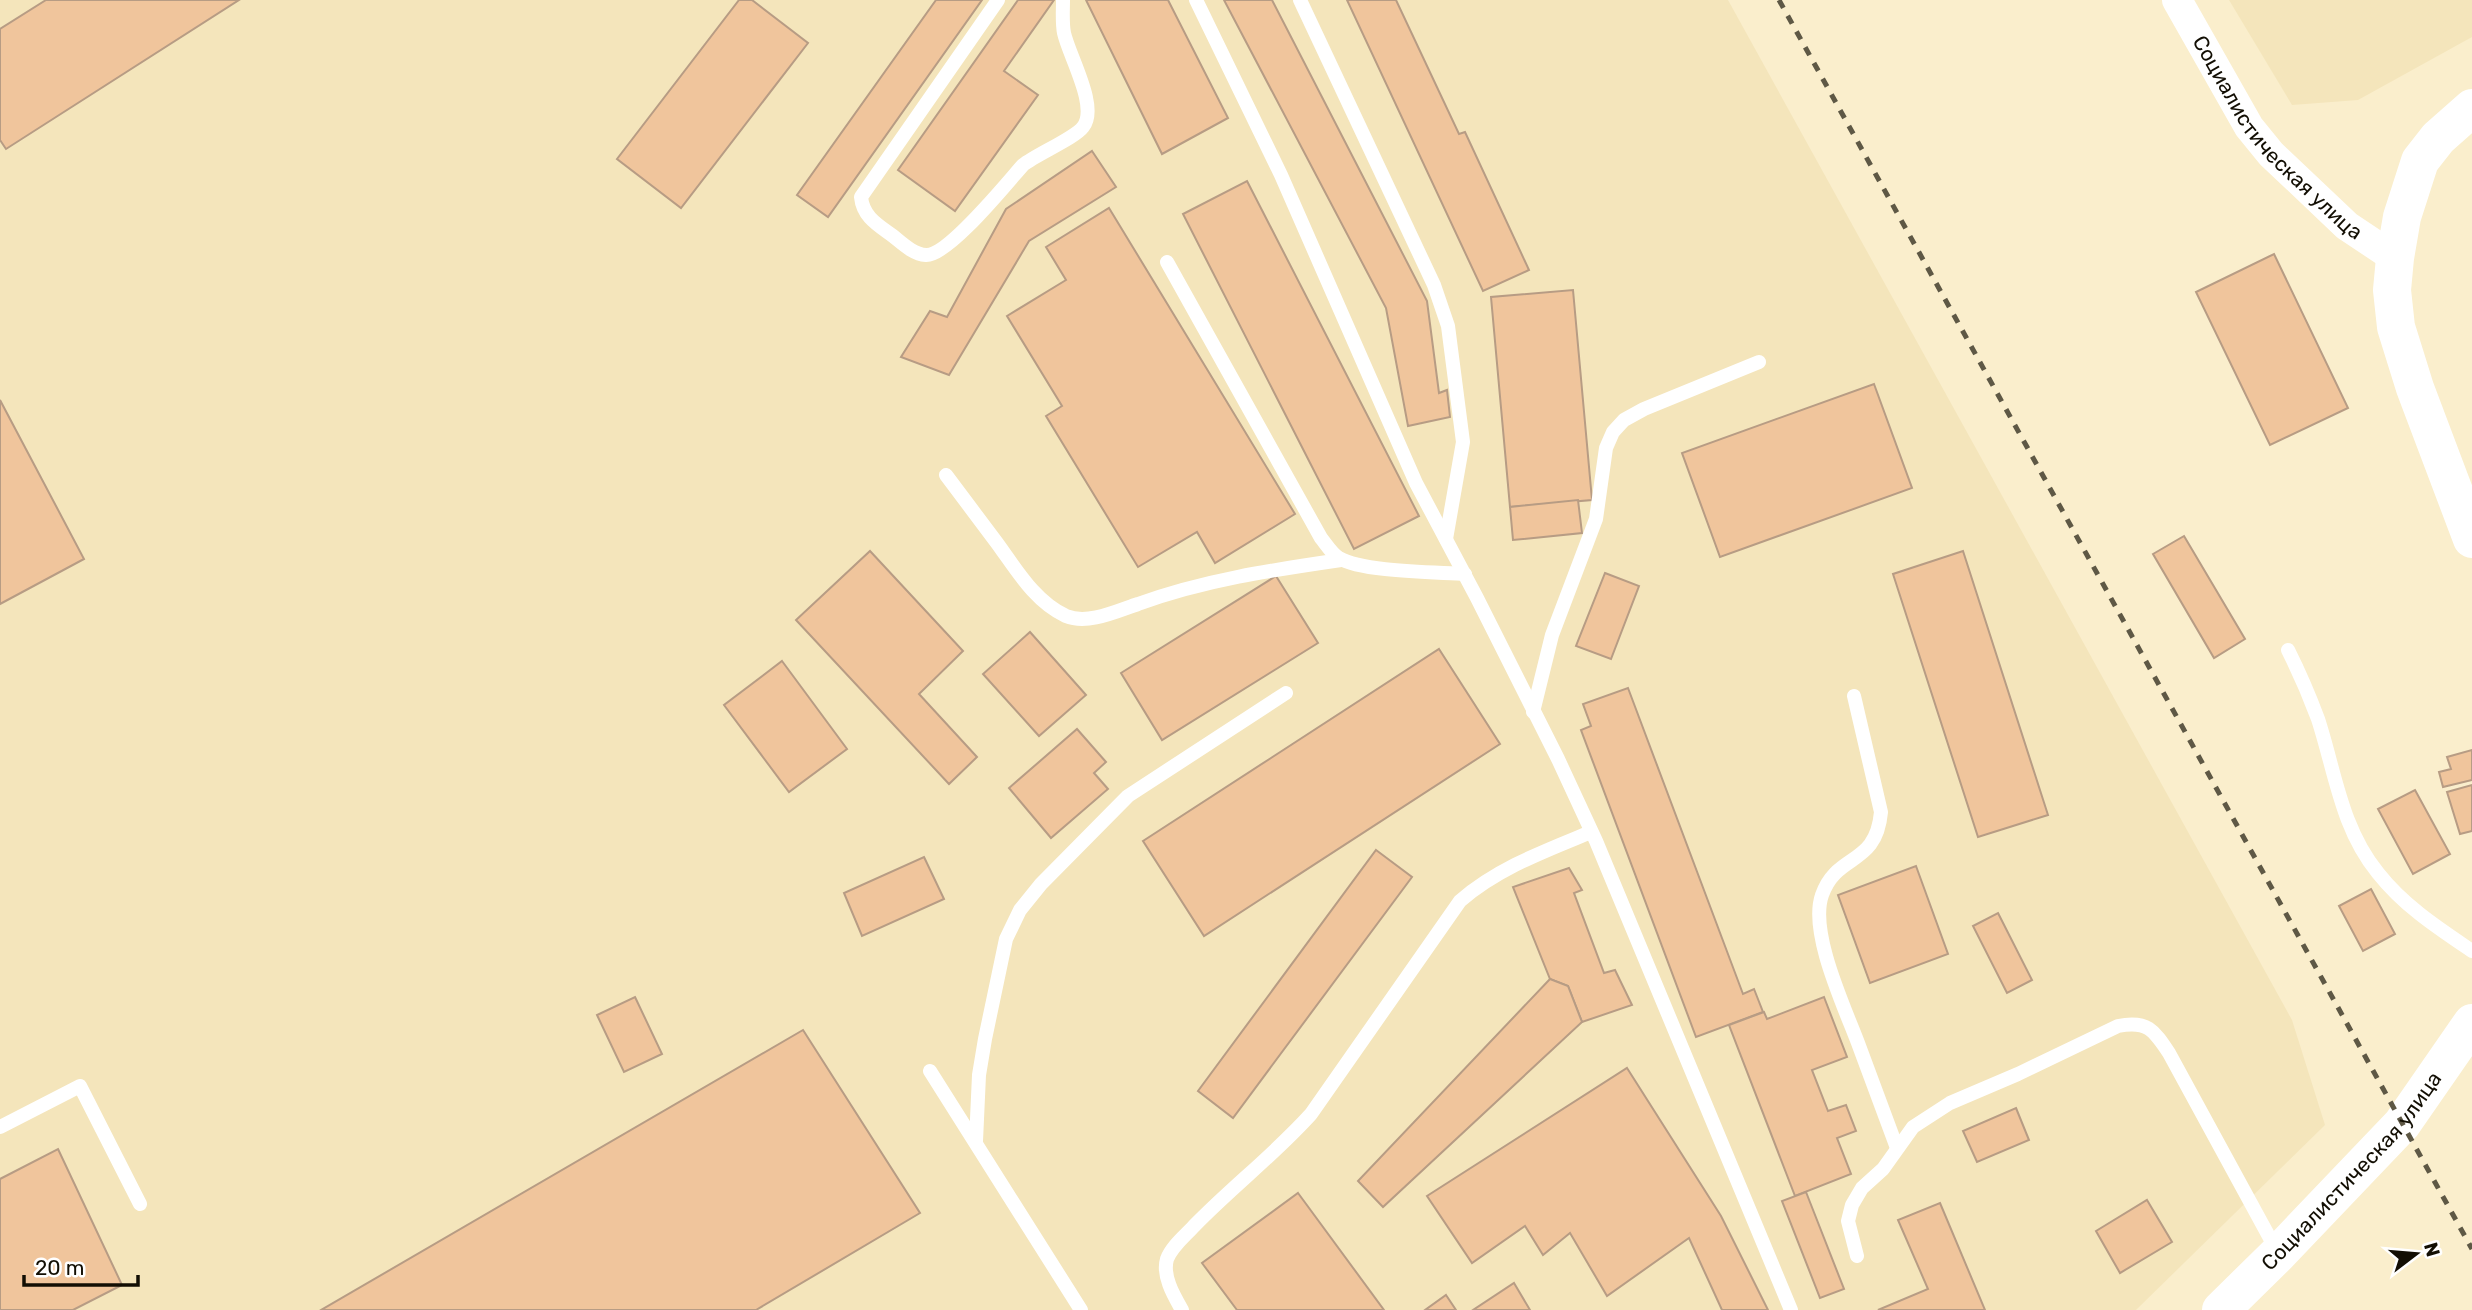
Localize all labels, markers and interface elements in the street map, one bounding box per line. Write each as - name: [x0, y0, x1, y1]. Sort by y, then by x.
- street label: Социалистическая улица: [2188, 31, 2367, 245]
- street label: Социалистическая улица: [2256, 1067, 2446, 1275]
- north arrow: [2381, 1219, 2451, 1289]
- text: N: [2419, 1240, 2445, 1259]
- scale bar: [24, 1244, 138, 1288]
- text: 20 m: [35, 1255, 84, 1280]

